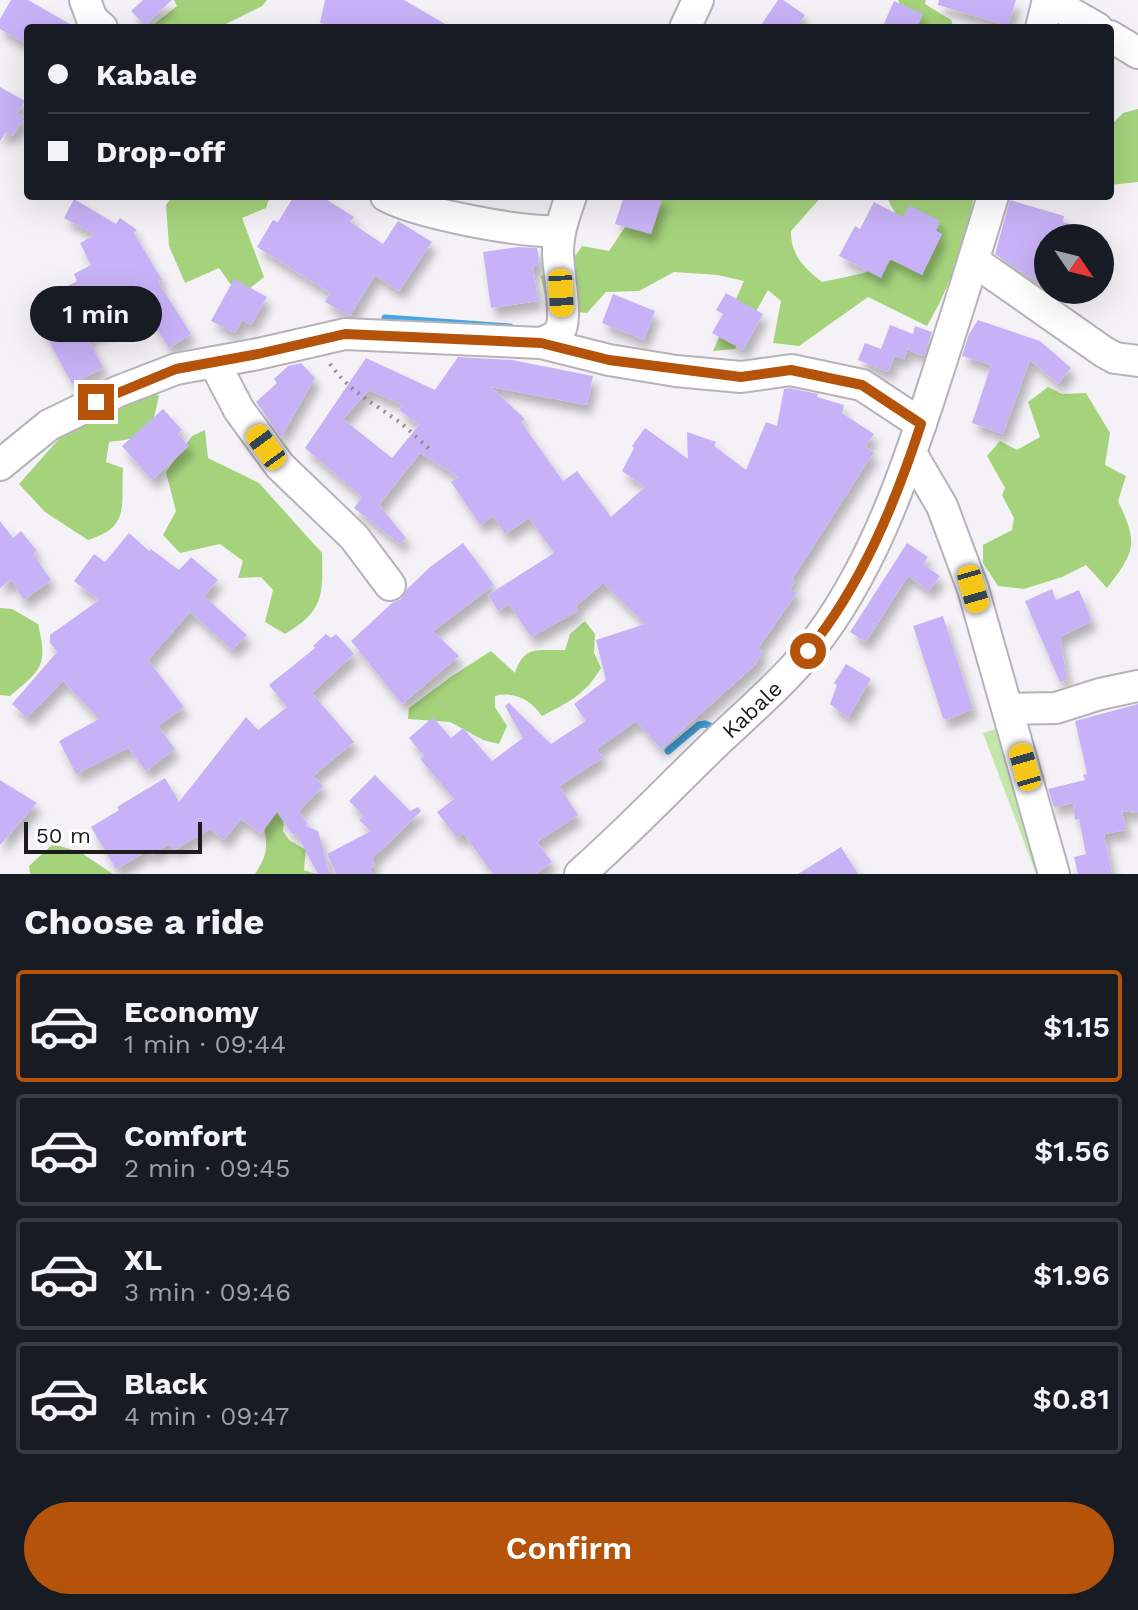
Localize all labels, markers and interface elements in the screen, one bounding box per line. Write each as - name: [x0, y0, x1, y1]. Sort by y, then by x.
- text: Kabale: [96, 57, 197, 92]
- text: Drop-off: [96, 134, 225, 169]
- north arrow: [1034, 224, 1114, 304]
- map controls: [1034, 224, 1114, 304]
- car: [548, 268, 574, 318]
- callout: 1 min: [30, 286, 162, 342]
- text: 1 min: [63, 299, 129, 329]
- route end: [78, 384, 114, 420]
- car: [242, 421, 290, 473]
- car: [955, 563, 991, 615]
- route start: [790, 633, 826, 669]
- street label: Kabale: [717, 676, 787, 743]
- car: [1007, 741, 1043, 793]
- scale bar: [24, 818, 202, 854]
- text: 50 m: [36, 823, 91, 848]
- text: Choose a ride: [24, 901, 264, 943]
- icon: car: [28, 990, 100, 1062]
- text: Economy: [124, 994, 259, 1029]
- text: $1.15: [1043, 1009, 1110, 1044]
- text: 1 min · 09:44: [124, 1029, 286, 1059]
- icon: car: [28, 1114, 100, 1186]
- text: Comfort: [124, 1118, 246, 1153]
- text: $1.56: [1034, 1133, 1110, 1168]
- text: 2 min · 09:45: [124, 1153, 290, 1183]
- icon: car: [28, 1238, 100, 1310]
- text: XL: [124, 1242, 162, 1277]
- text: $1.96: [1033, 1257, 1110, 1292]
- text: 3 min · 09:46: [124, 1277, 291, 1307]
- icon: car: [28, 1362, 100, 1434]
- text: Black: [124, 1366, 208, 1401]
- text: $0.81: [1033, 1381, 1110, 1416]
- text: 4 min · 09:47: [124, 1401, 289, 1431]
- button: Confirm: [24, 1502, 1114, 1594]

